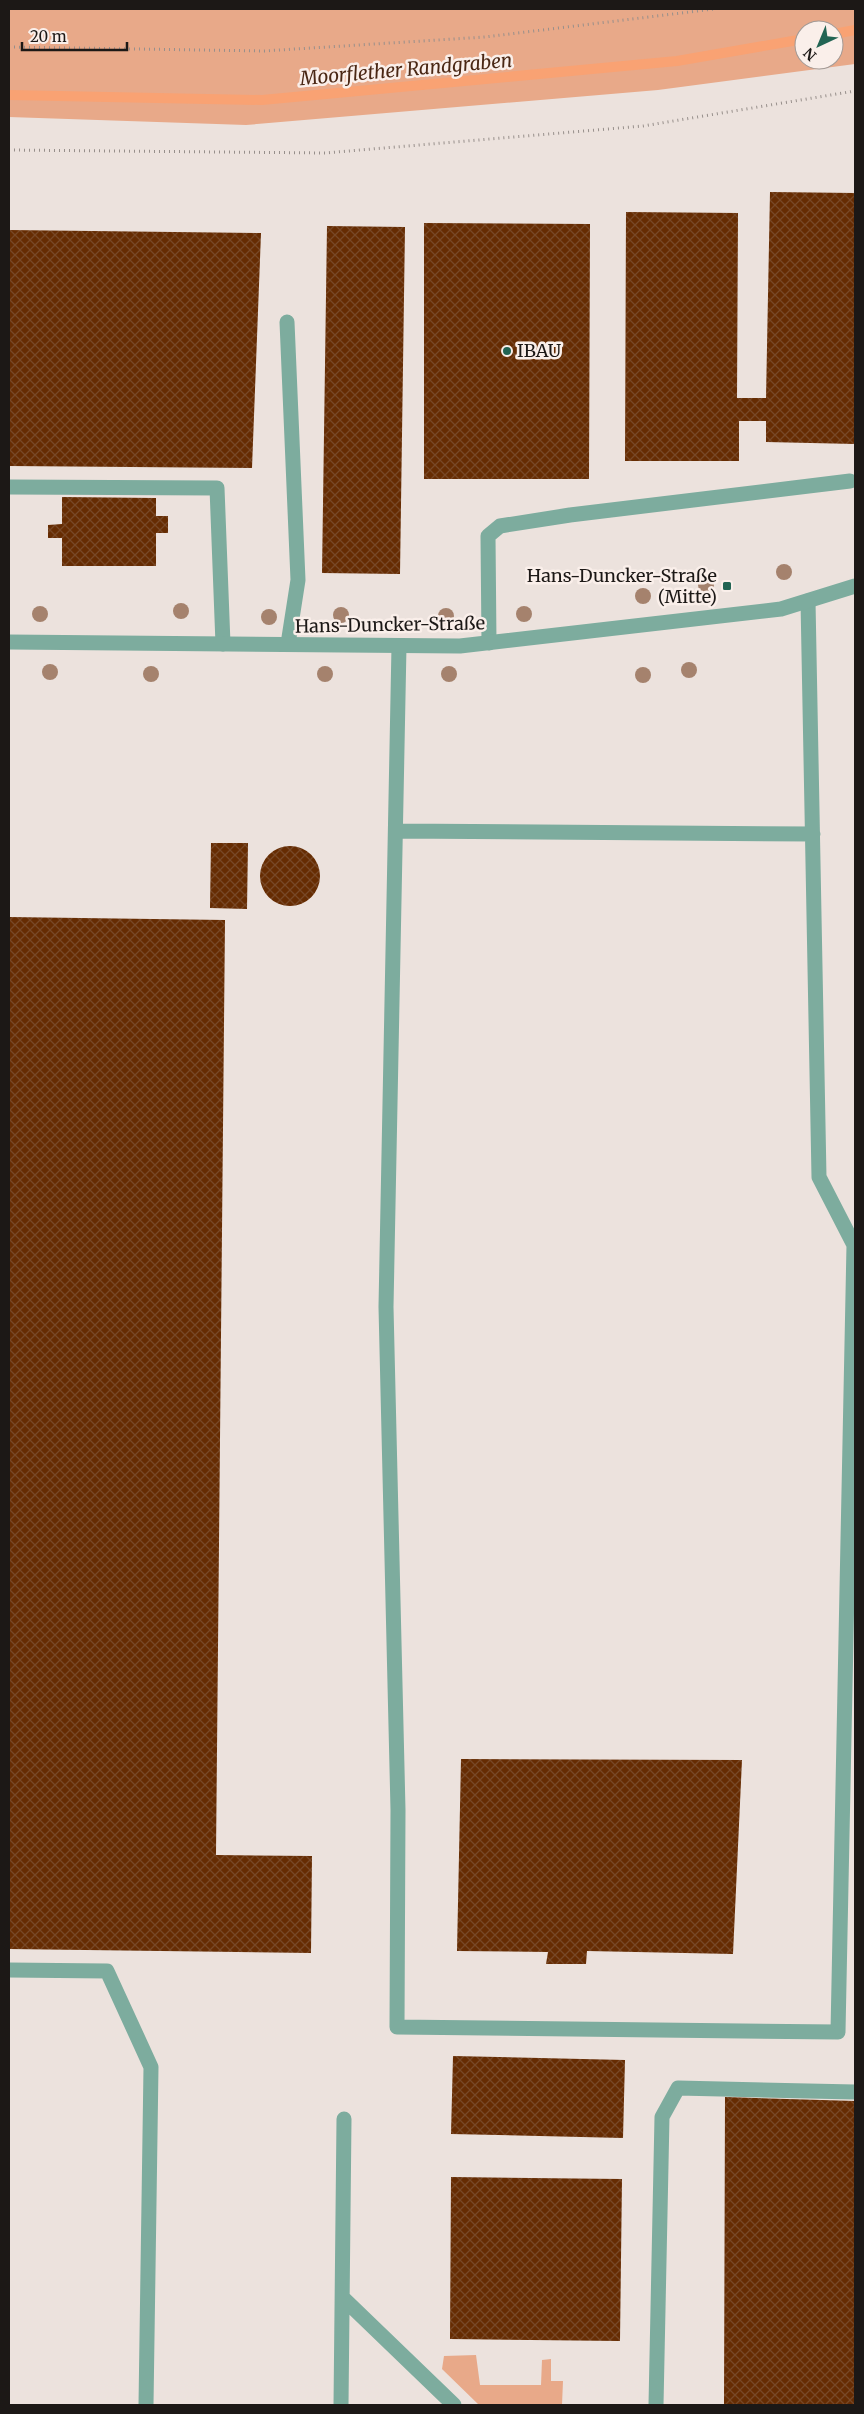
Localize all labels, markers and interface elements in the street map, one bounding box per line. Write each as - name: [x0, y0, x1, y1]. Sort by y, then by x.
- scale bar: [22, 20, 128, 52]
- north arrow: [794, 20, 844, 70]
- text: 20 m: [30, 27, 67, 46]
- text: N: [800, 44, 820, 65]
- water label: Moorflether Randgraben: [298, 48, 513, 90]
- place label: IBAU: [517, 339, 562, 362]
- marker: IBAU: [501, 345, 513, 357]
- place label: Hans-Duncker-Straße (Mitte): [527, 564, 717, 608]
- marker: Hans-Duncker-Straße (Mitte): [721, 580, 733, 592]
- street label: Hans-Duncker-Straße: [295, 611, 485, 638]

